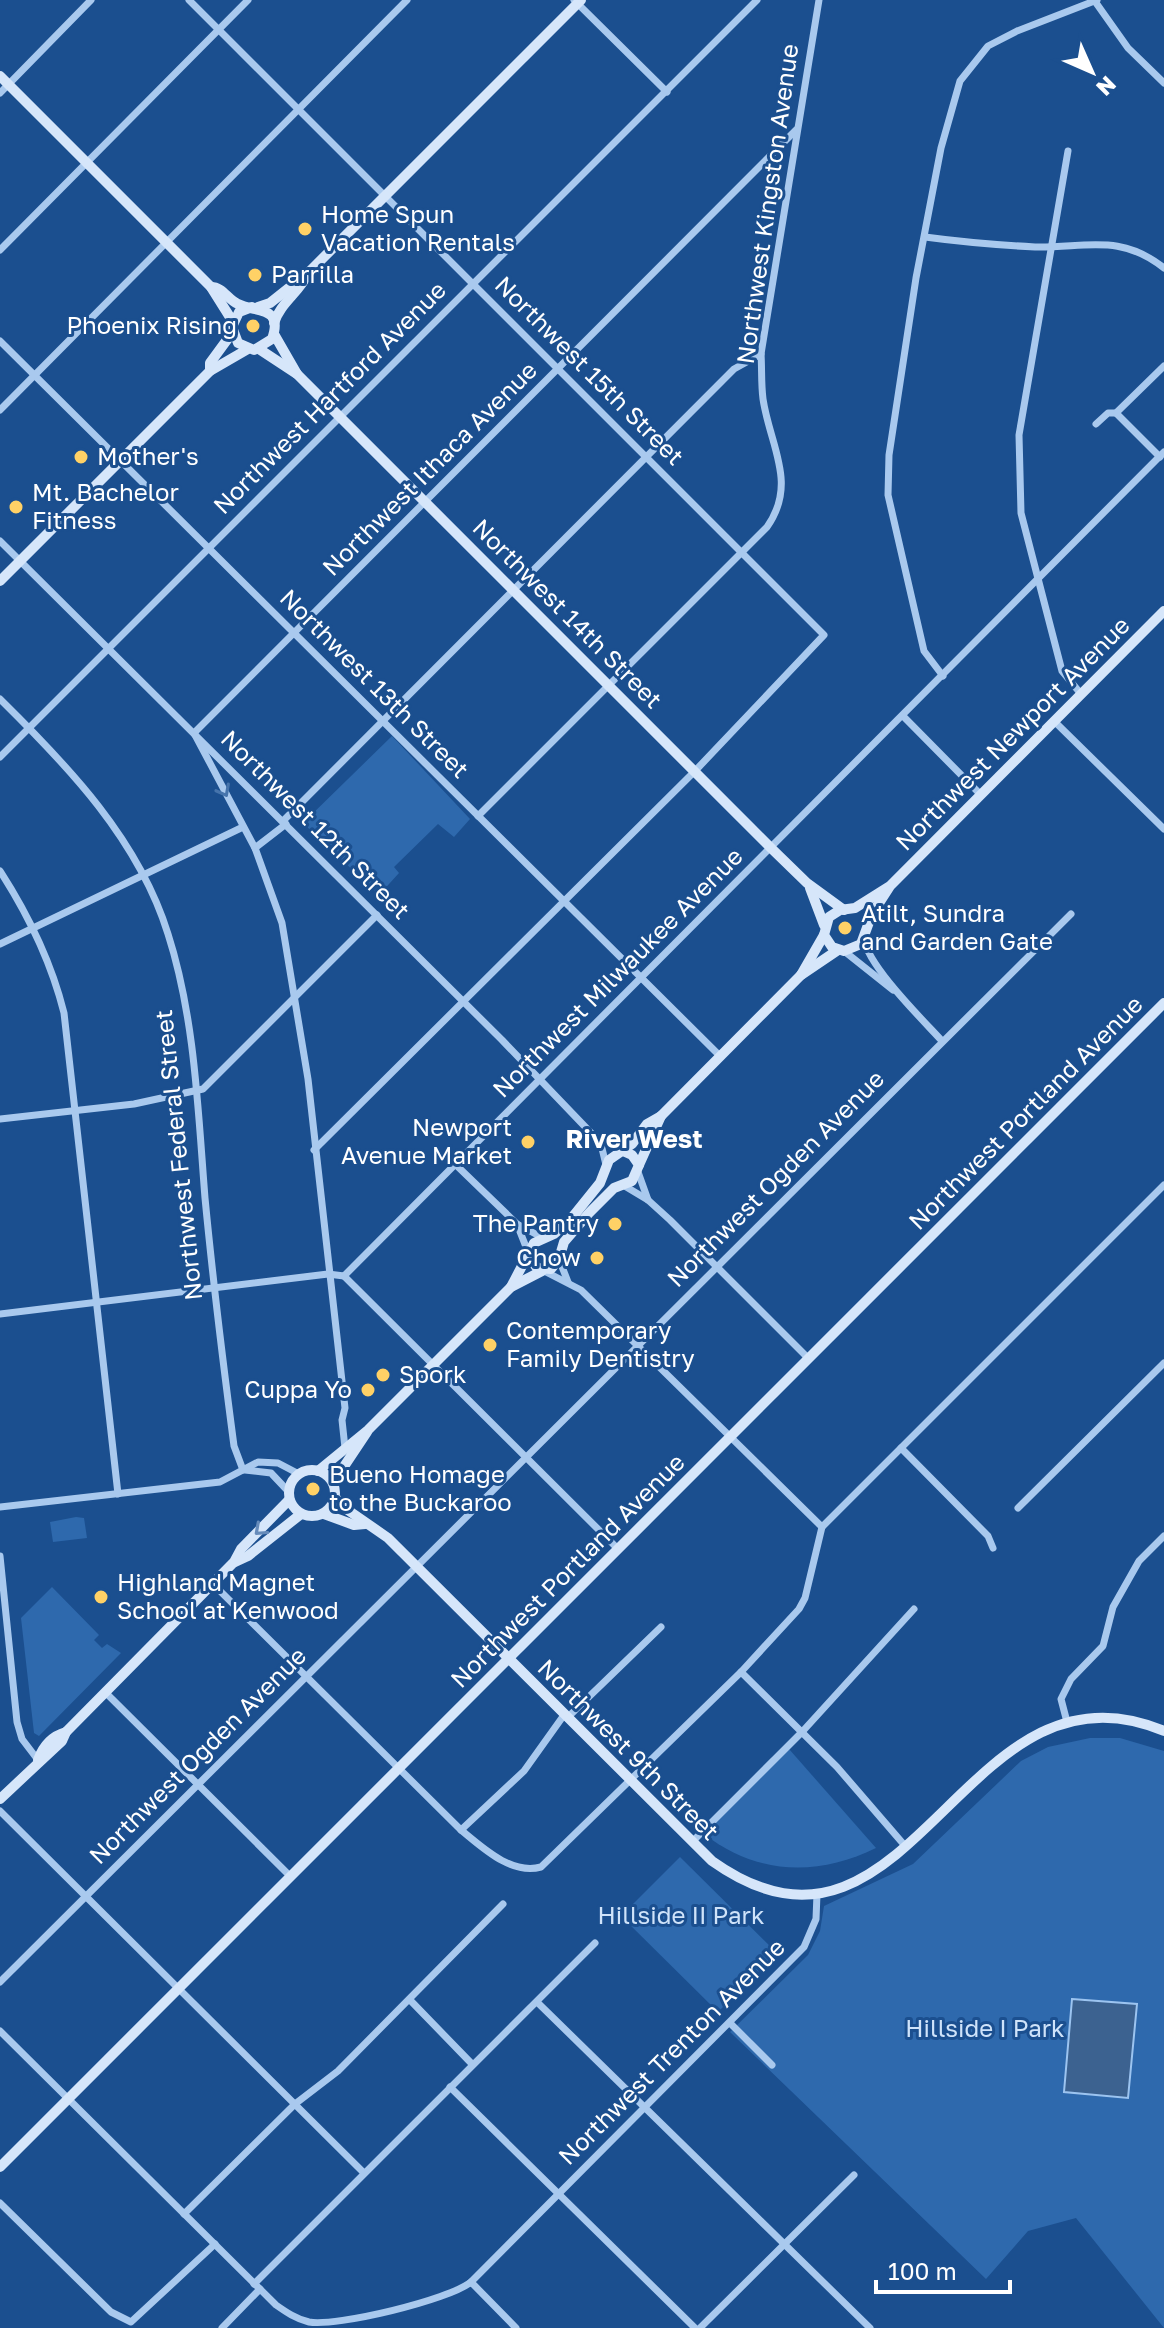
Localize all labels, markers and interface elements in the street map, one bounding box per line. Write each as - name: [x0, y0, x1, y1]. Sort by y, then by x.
- north arrow: [1052, 32, 1132, 112]
- street label: Northwest Kingston Avenue: [730, 42, 803, 366]
- text: N: [1091, 71, 1122, 102]
- place label: Home Spun Vacation Rentals: [321, 199, 515, 256]
- marker: Home Spun Vacation Rentals: [296, 220, 314, 238]
- place label: Parrilla: [271, 259, 354, 288]
- marker: Parrilla: [246, 266, 264, 284]
- street label: Northwest 15th Street: [490, 270, 690, 470]
- street label: Northwest Hartford Avenue: [207, 275, 451, 519]
- place label: Phoenix Rising: [66, 310, 237, 339]
- marker: Phoenix Rising: [244, 317, 262, 335]
- street label: Northwest Ithaca Avenue: [316, 355, 542, 581]
- place label: Mother's: [97, 441, 199, 470]
- marker: Mother's: [72, 448, 90, 466]
- place label: Mt. Bachelor Fitness: [32, 477, 179, 534]
- marker: Mt. Bachelor Fitness: [7, 498, 25, 516]
- street label: Northwest 14th Street: [467, 512, 669, 714]
- street label: Northwest 13th Street: [275, 582, 476, 783]
- street label: Northwest Newport Avenue: [889, 610, 1135, 856]
- street label: Northwest 12th Street: [216, 724, 416, 924]
- one-way arrow: [215, 782, 230, 797]
- street label: Northwest Milwaukee Avenue: [486, 841, 748, 1103]
- place label: Atilt, Sundra and Garden Gate: [861, 898, 1053, 955]
- marker: Atilt, Sundra and Garden Gate: [836, 919, 854, 937]
- street label: Northwest Portland Avenue: [902, 989, 1148, 1235]
- street label: Northwest Federal Street: [148, 1008, 207, 1302]
- street label: Northwest Ogden Avenue: [660, 1063, 889, 1292]
- place label: Newport Avenue Market: [341, 1112, 512, 1169]
- district label: River West: [565, 1123, 703, 1154]
- marker: Newport Avenue Market: [519, 1133, 537, 1151]
- place label: The Pantry: [473, 1208, 599, 1237]
- marker: The Pantry: [606, 1215, 624, 1233]
- place label: Chow: [516, 1242, 581, 1271]
- marker: Chow: [588, 1249, 606, 1267]
- place label: Contemporary Family Dentistry: [506, 1315, 695, 1372]
- marker: Contemporary Family Dentistry: [481, 1336, 499, 1354]
- place label: Spork: [399, 1359, 466, 1388]
- marker: Spork: [374, 1366, 392, 1384]
- place label: Cuppa Yo: [244, 1374, 352, 1403]
- marker: Cuppa Yo: [359, 1381, 377, 1399]
- street label: Northwest Portland Avenue: [444, 1447, 690, 1693]
- place label: Bueno Homage to the Buckaroo: [329, 1459, 512, 1516]
- marker: Bueno Homage to the Buckaroo: [304, 1480, 322, 1498]
- one-way arrow: [255, 1521, 270, 1535]
- place label: Highland Magnet School at Kenwood: [117, 1567, 339, 1624]
- marker: Highland Magnet School at Kenwood: [92, 1588, 110, 1606]
- street label: Northwest Ogden Avenue: [82, 1640, 311, 1869]
- street label: Northwest 9th Street: [533, 1652, 726, 1845]
- park label: Hillside II Park: [598, 1900, 764, 1929]
- street label: Northwest Trenton Avenue: [552, 1932, 790, 2170]
- park label: Hillside I Park: [905, 2013, 1065, 2042]
- scale bar: [876, 2244, 1010, 2294]
- text: 100 m: [888, 2256, 957, 2285]

